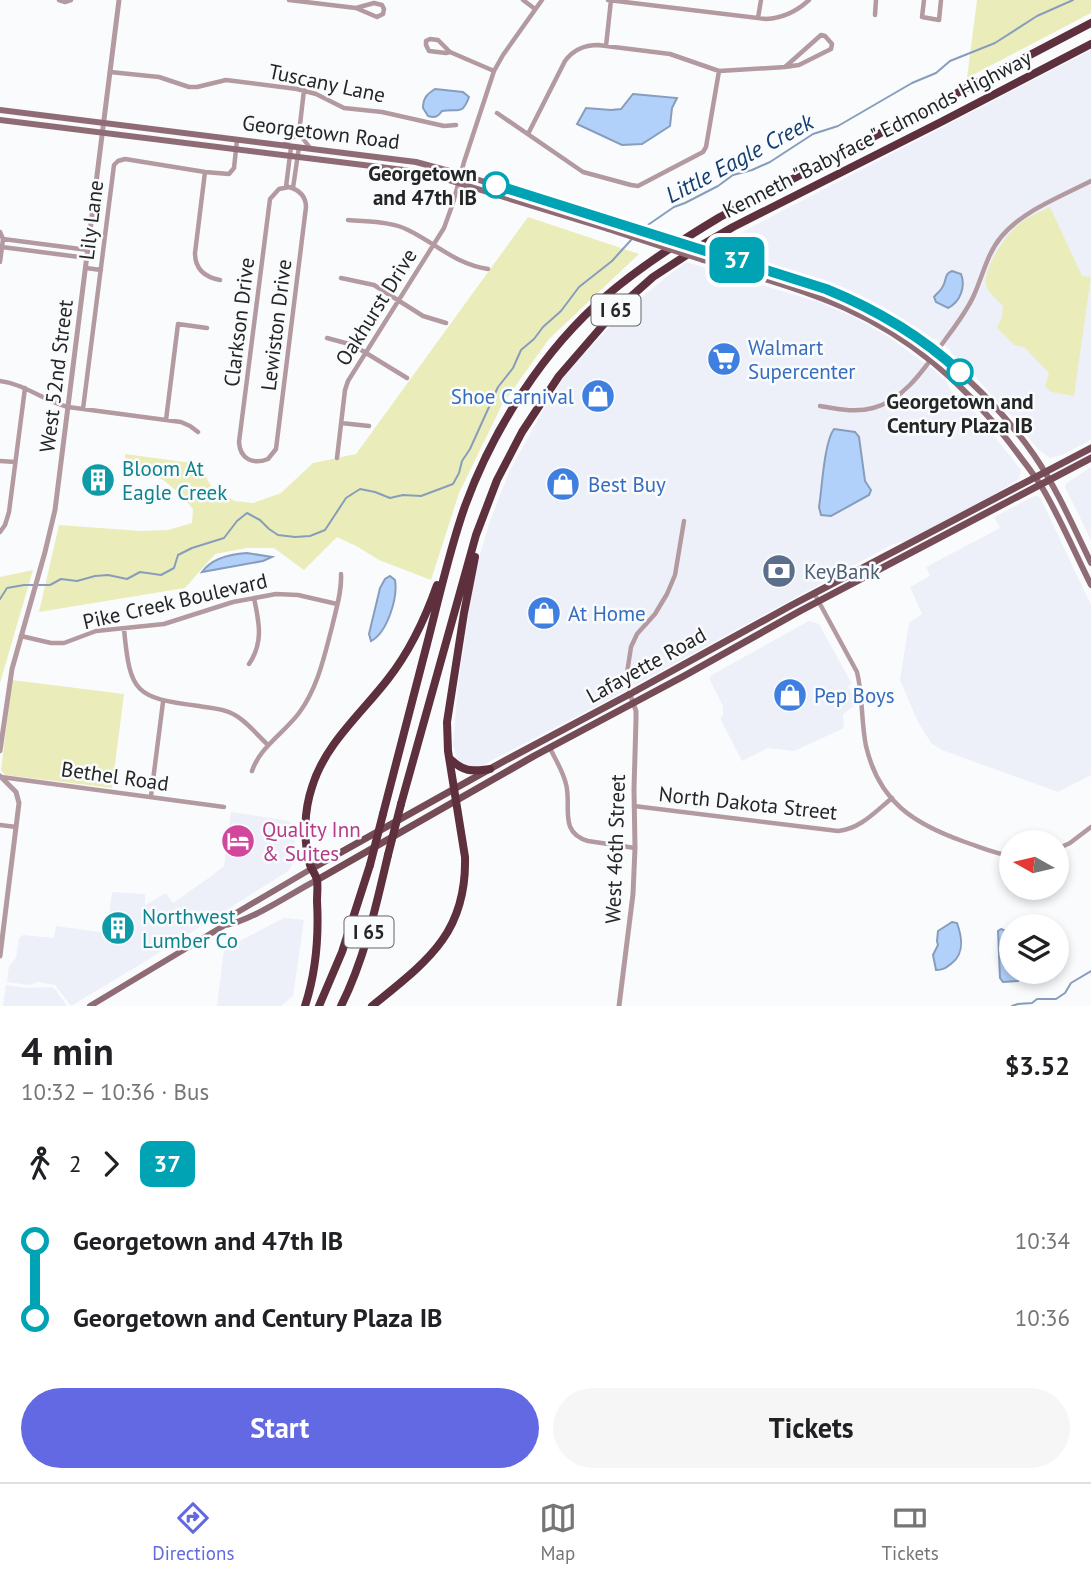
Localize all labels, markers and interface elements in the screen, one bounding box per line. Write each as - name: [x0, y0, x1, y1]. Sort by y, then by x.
- street label: Kenneth "Babyface" Edmonds Highway: [718, 44, 1036, 224]
- street label: Tuscany Lane: [266, 57, 388, 109]
- water label: Little Eagle Creek: [660, 106, 819, 209]
- street label: Georgetown Road: [241, 109, 401, 155]
- place label: Georgetown and 47th IB: [368, 160, 477, 211]
- marker: Georgetown and 47th IB: [483, 172, 509, 198]
- street label: Lily Lane: [73, 179, 109, 261]
- line badge: 37: [706, 237, 768, 283]
- street label: Oakhurst Drive: [329, 243, 423, 371]
- text: 37: [723, 244, 751, 275]
- street label: Clarkson Drive: [218, 256, 260, 388]
- street label: Lewiston Drive: [255, 258, 297, 392]
- road number: I 65: [592, 294, 640, 326]
- street label: West 52nd Street: [33, 298, 79, 454]
- place label: Walmart Supercenter: [748, 334, 855, 385]
- supermarket icon: Walmart Supercenter: [705, 340, 743, 378]
- marker: Georgetown and Century Plaza IB: [947, 359, 973, 385]
- shop icon: Shoe Carnival: [579, 377, 617, 415]
- place label: Shoe Carnival: [451, 383, 574, 410]
- place label: Georgetown and Century Plaza IB: [886, 388, 1034, 439]
- place label: Bloom At Eagle Creek: [122, 455, 227, 506]
- building icon: Bloom At Eagle Creek: [79, 461, 117, 499]
- shop icon: Best Buy: [544, 465, 582, 503]
- place label: Best Buy: [588, 471, 666, 498]
- bank icon: KeyBank: [760, 552, 798, 590]
- place label: KeyBank: [804, 558, 880, 585]
- street label: Pike Creek Boulevard: [80, 567, 270, 635]
- shop icon: At Home: [525, 594, 563, 632]
- place label: At Home: [568, 600, 646, 627]
- street label: Lafayette Road: [581, 621, 711, 709]
- shop icon: Pep Boys: [771, 676, 809, 714]
- place label: Pep Boys: [814, 682, 895, 709]
- street label: Bethel Road: [59, 755, 171, 797]
- street label: West 46th Street: [599, 774, 631, 924]
- street label: North Dakota Street: [657, 780, 839, 826]
- place label: Quality Inn & Suites: [262, 816, 361, 867]
- hotel icon: Quality Inn & Suites: [219, 822, 257, 860]
- north arrow: [999, 830, 1069, 900]
- map controls: [999, 830, 1069, 984]
- place label: Northwest Lumber Co: [142, 903, 238, 954]
- building icon: Northwest Lumber Co: [99, 909, 137, 947]
- button: layers: [999, 914, 1069, 984]
- road number: I 65: [344, 916, 394, 948]
- text: 4 min: [21, 1026, 114, 1075]
- text: $3.52: [1005, 1049, 1070, 1082]
- text: 10:32 – 10:36 · Bus: [21, 1077, 209, 1106]
- icon: walk: [21, 1145, 59, 1183]
- icon: forward: [92, 1145, 130, 1183]
- text: 37: [154, 1148, 181, 1179]
- text: 2: [69, 1149, 82, 1178]
- text: Georgetown and 47th IB: [73, 1224, 343, 1257]
- text: 10:34: [1015, 1226, 1070, 1255]
- text: Georgetown and Century Plaza IB: [73, 1301, 442, 1334]
- text: 10:36: [1015, 1303, 1070, 1332]
- button: Start: [21, 1388, 539, 1468]
- button: Tickets: [553, 1388, 1070, 1468]
- tab: Directions: [152, 1499, 234, 1565]
- tab: Map: [539, 1499, 577, 1565]
- tab: Tickets: [882, 1499, 939, 1565]

